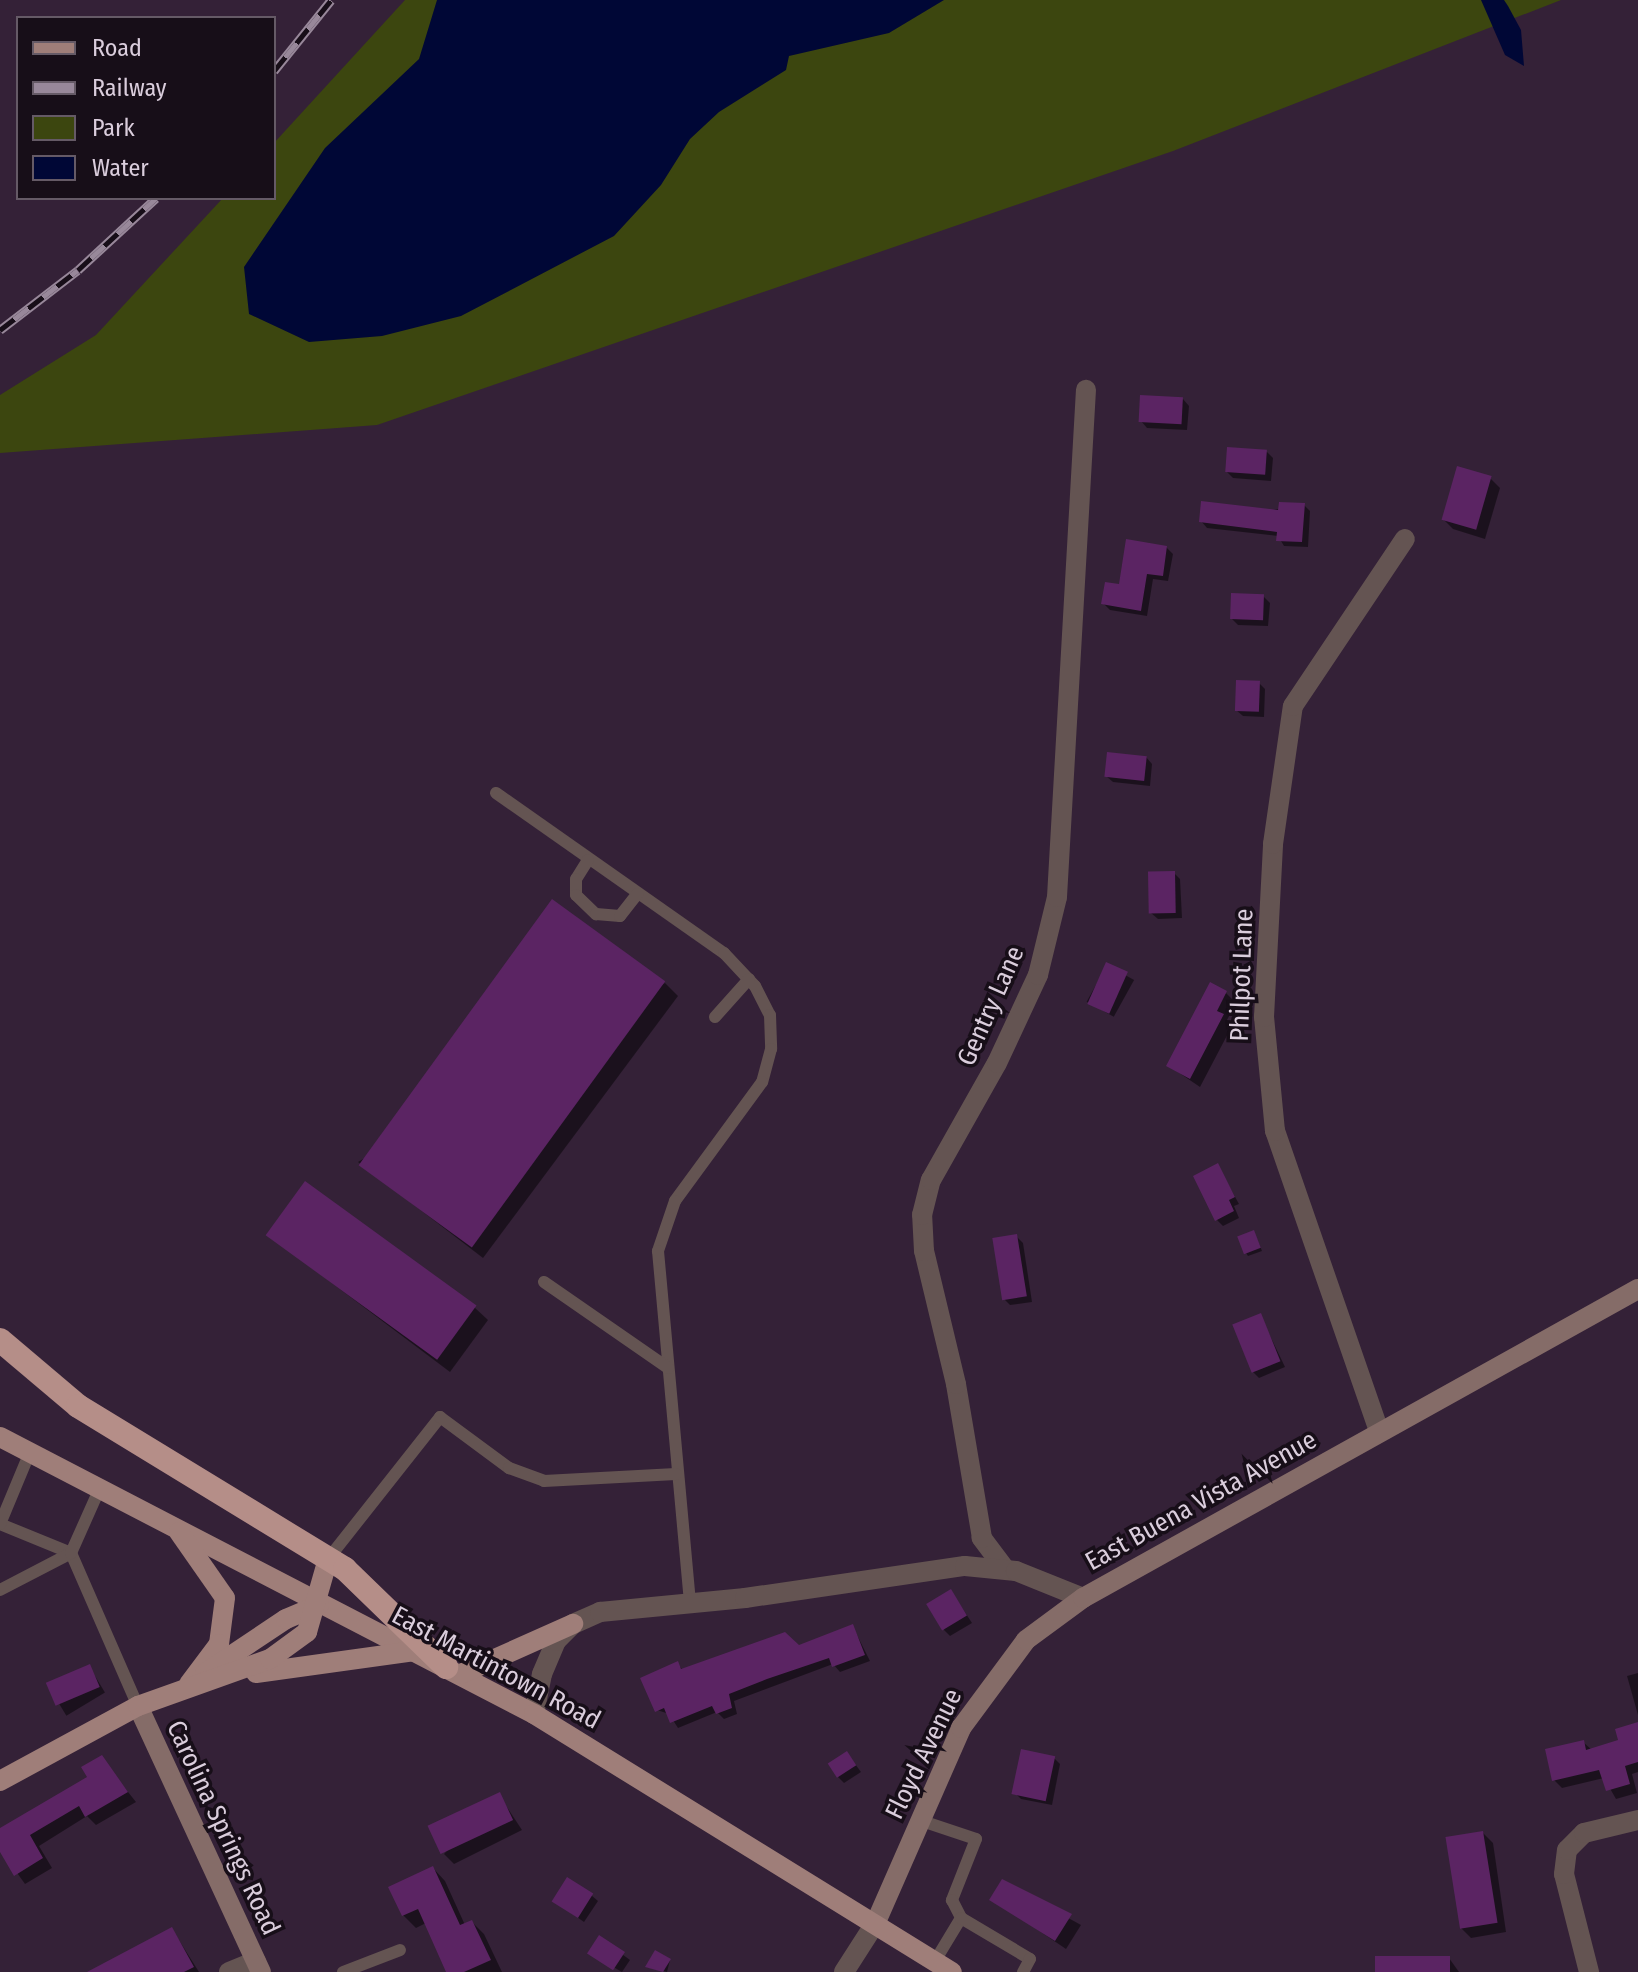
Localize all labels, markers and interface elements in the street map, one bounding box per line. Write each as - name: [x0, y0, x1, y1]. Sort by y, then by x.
- legend: [16, 16, 276, 200]
- text: Road: [92, 34, 142, 62]
- text: Railway: [92, 74, 167, 102]
- text: Park: [92, 114, 135, 142]
- text: Water: [92, 154, 149, 182]
- street label: Philpot Lane: [1224, 908, 1260, 1042]
- street label: Gentry Lane: [951, 941, 1031, 1071]
- street label: East Buena Vista Avenue: [1080, 1424, 1322, 1578]
- street label: East Martintown Road: [386, 1600, 606, 1736]
- street label: Floyd Avenue: [879, 1684, 969, 1824]
- street label: Carolina Springs Road: [160, 1716, 286, 1940]

